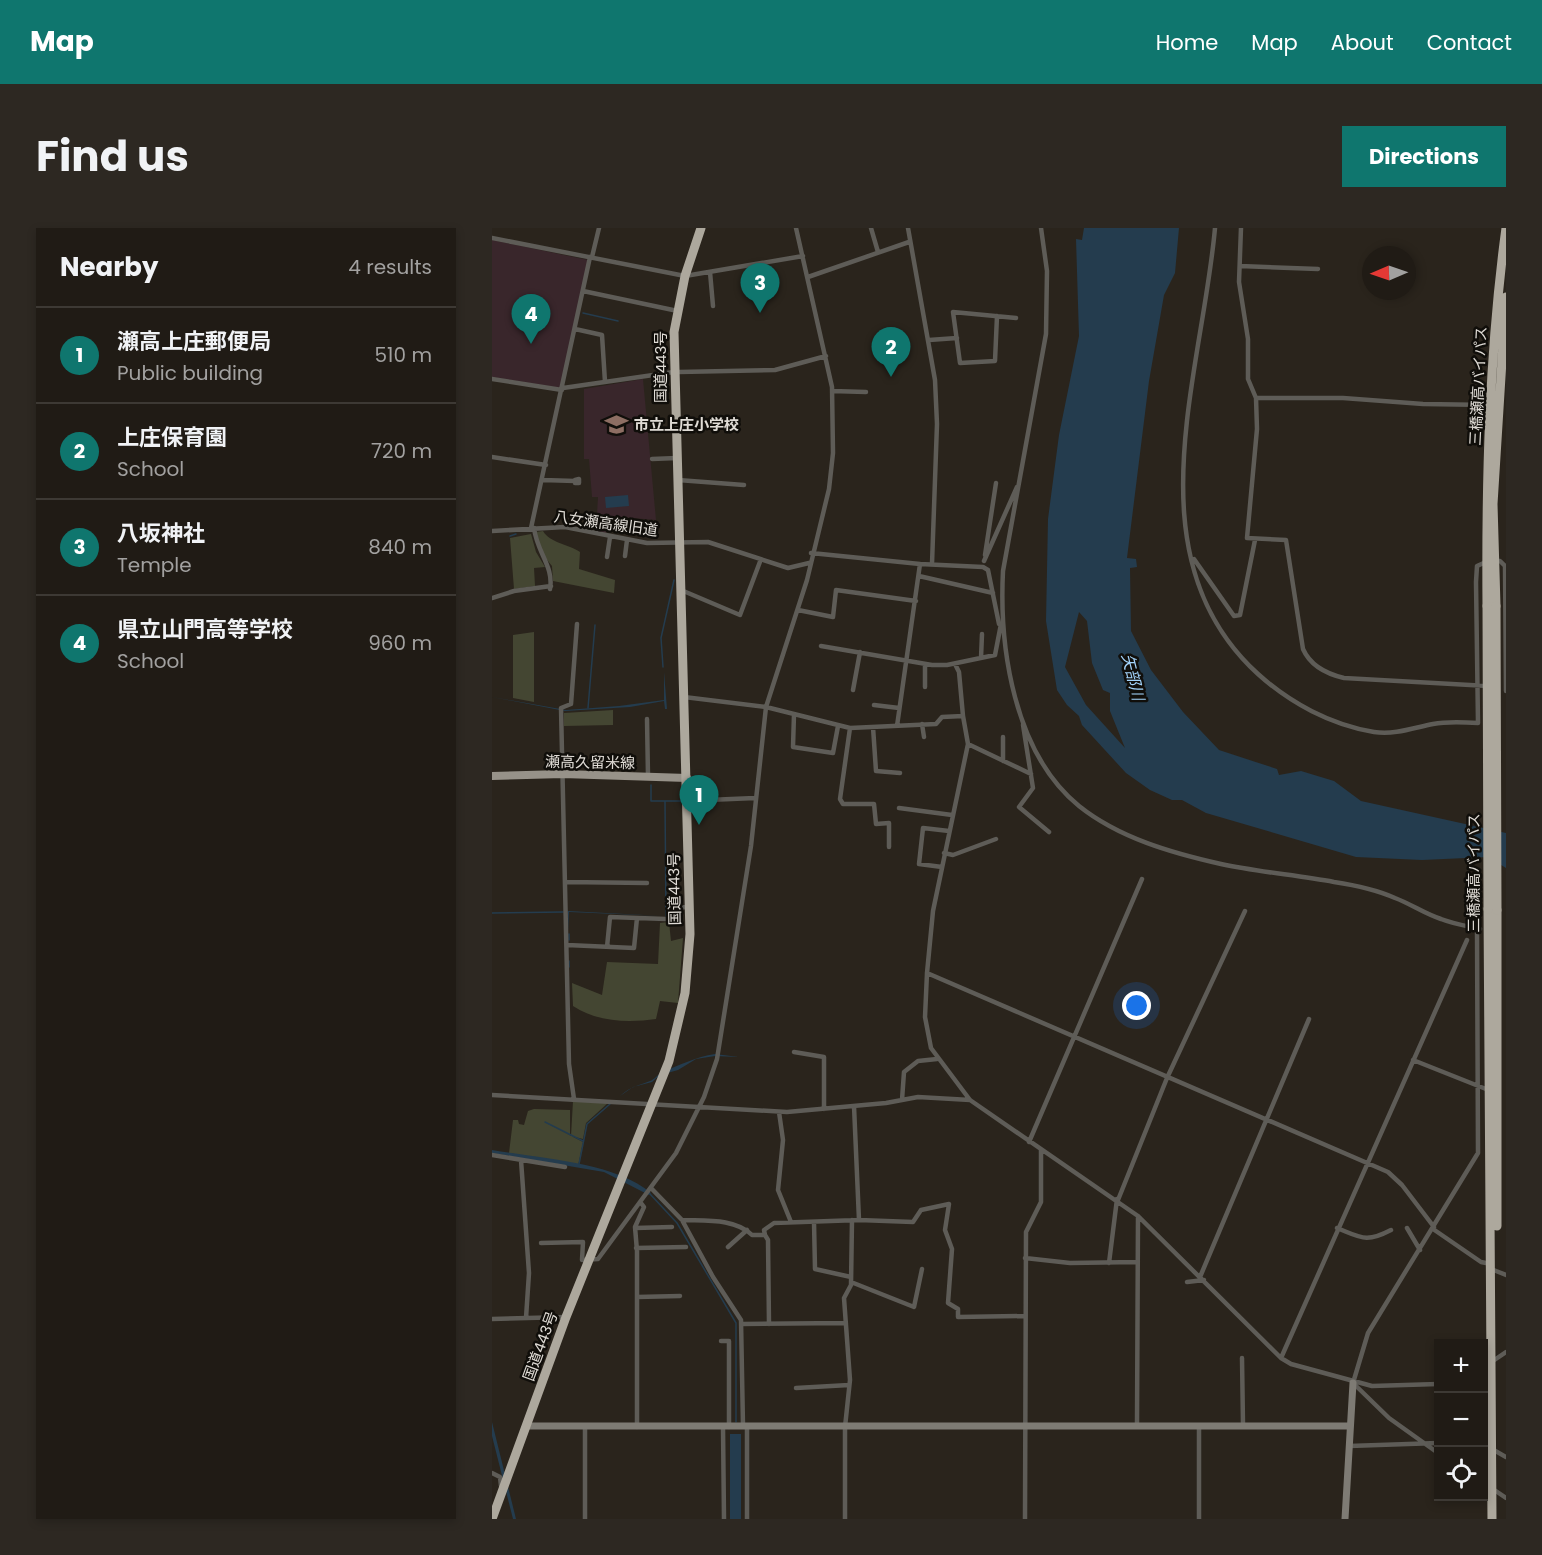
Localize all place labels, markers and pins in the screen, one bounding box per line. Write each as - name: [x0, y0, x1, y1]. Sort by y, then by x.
- pin: 3: [740, 264, 780, 313]
- pin: 4: [512, 294, 550, 344]
- pin: 2: [872, 328, 910, 377]
- school or university icon: 市立上庄小学校: [603, 411, 629, 437]
- place label: 市立上庄小学校: [634, 414, 739, 435]
- pin: 1: [680, 776, 718, 825]

